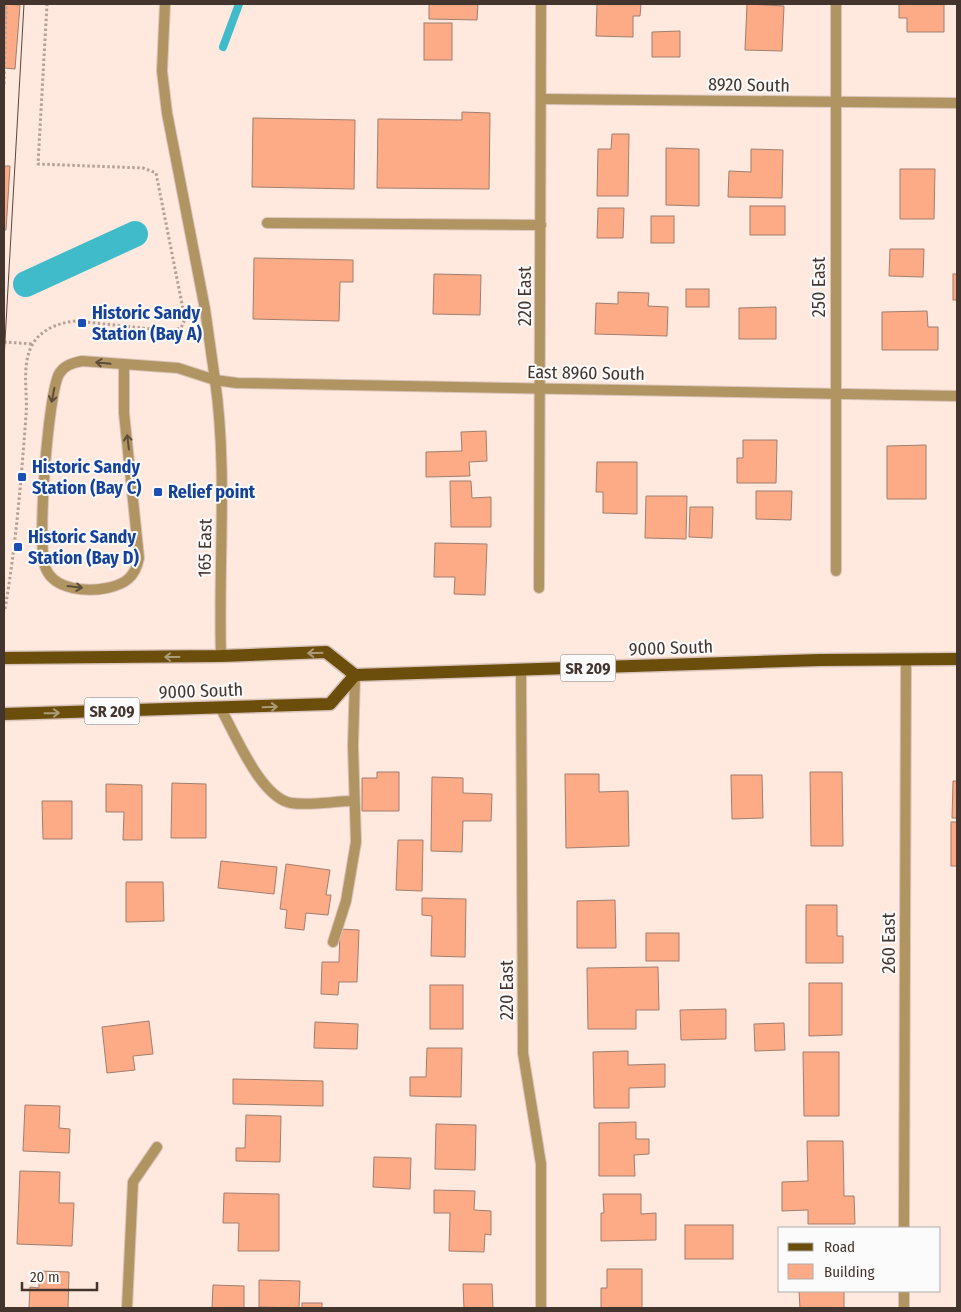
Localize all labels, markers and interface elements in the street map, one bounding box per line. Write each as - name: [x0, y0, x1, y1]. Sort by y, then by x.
- street label: 8920 South: [708, 73, 790, 97]
- street label: 250 East: [808, 257, 830, 317]
- street label: 220 East: [514, 266, 536, 326]
- place label: Historic Sandy Station (Bay A): [92, 302, 202, 345]
- marker: Historic Sandy Station (Bay A): [76, 317, 88, 329]
- one-way arrow: [95, 359, 111, 368]
- street label: East 8960 South: [527, 361, 645, 385]
- one-way arrow: [48, 386, 58, 402]
- one-way arrow: [123, 434, 133, 450]
- place label: Historic Sandy Station (Bay C): [32, 456, 142, 499]
- marker: Historic Sandy Station (Bay C): [16, 471, 28, 483]
- place label: Relief point: [168, 481, 256, 503]
- marker: Relief point: [152, 486, 164, 498]
- street label: 165 East: [193, 518, 217, 578]
- place label: Historic Sandy Station (Bay D): [28, 526, 139, 569]
- marker: Historic Sandy Station (Bay D): [12, 541, 24, 553]
- one-way arrow: [67, 582, 83, 592]
- street label: 9000 South: [628, 636, 714, 660]
- one-way arrow: [307, 648, 323, 657]
- one-way arrow: [164, 652, 180, 662]
- road number: SR 209: [560, 654, 616, 681]
- street label: 9000 South: [158, 679, 244, 703]
- road number: SR 209: [84, 698, 140, 724]
- one-way arrow: [261, 702, 277, 711]
- one-way arrow: [44, 708, 60, 717]
- street label: 260 East: [878, 912, 900, 973]
- street label: 220 East: [496, 960, 518, 1020]
- legend: [778, 1227, 941, 1292]
- text: Road: [824, 1238, 855, 1256]
- scale bar: [22, 1260, 98, 1292]
- text: Building: [824, 1263, 875, 1281]
- text: 20 m: [30, 1268, 60, 1286]

